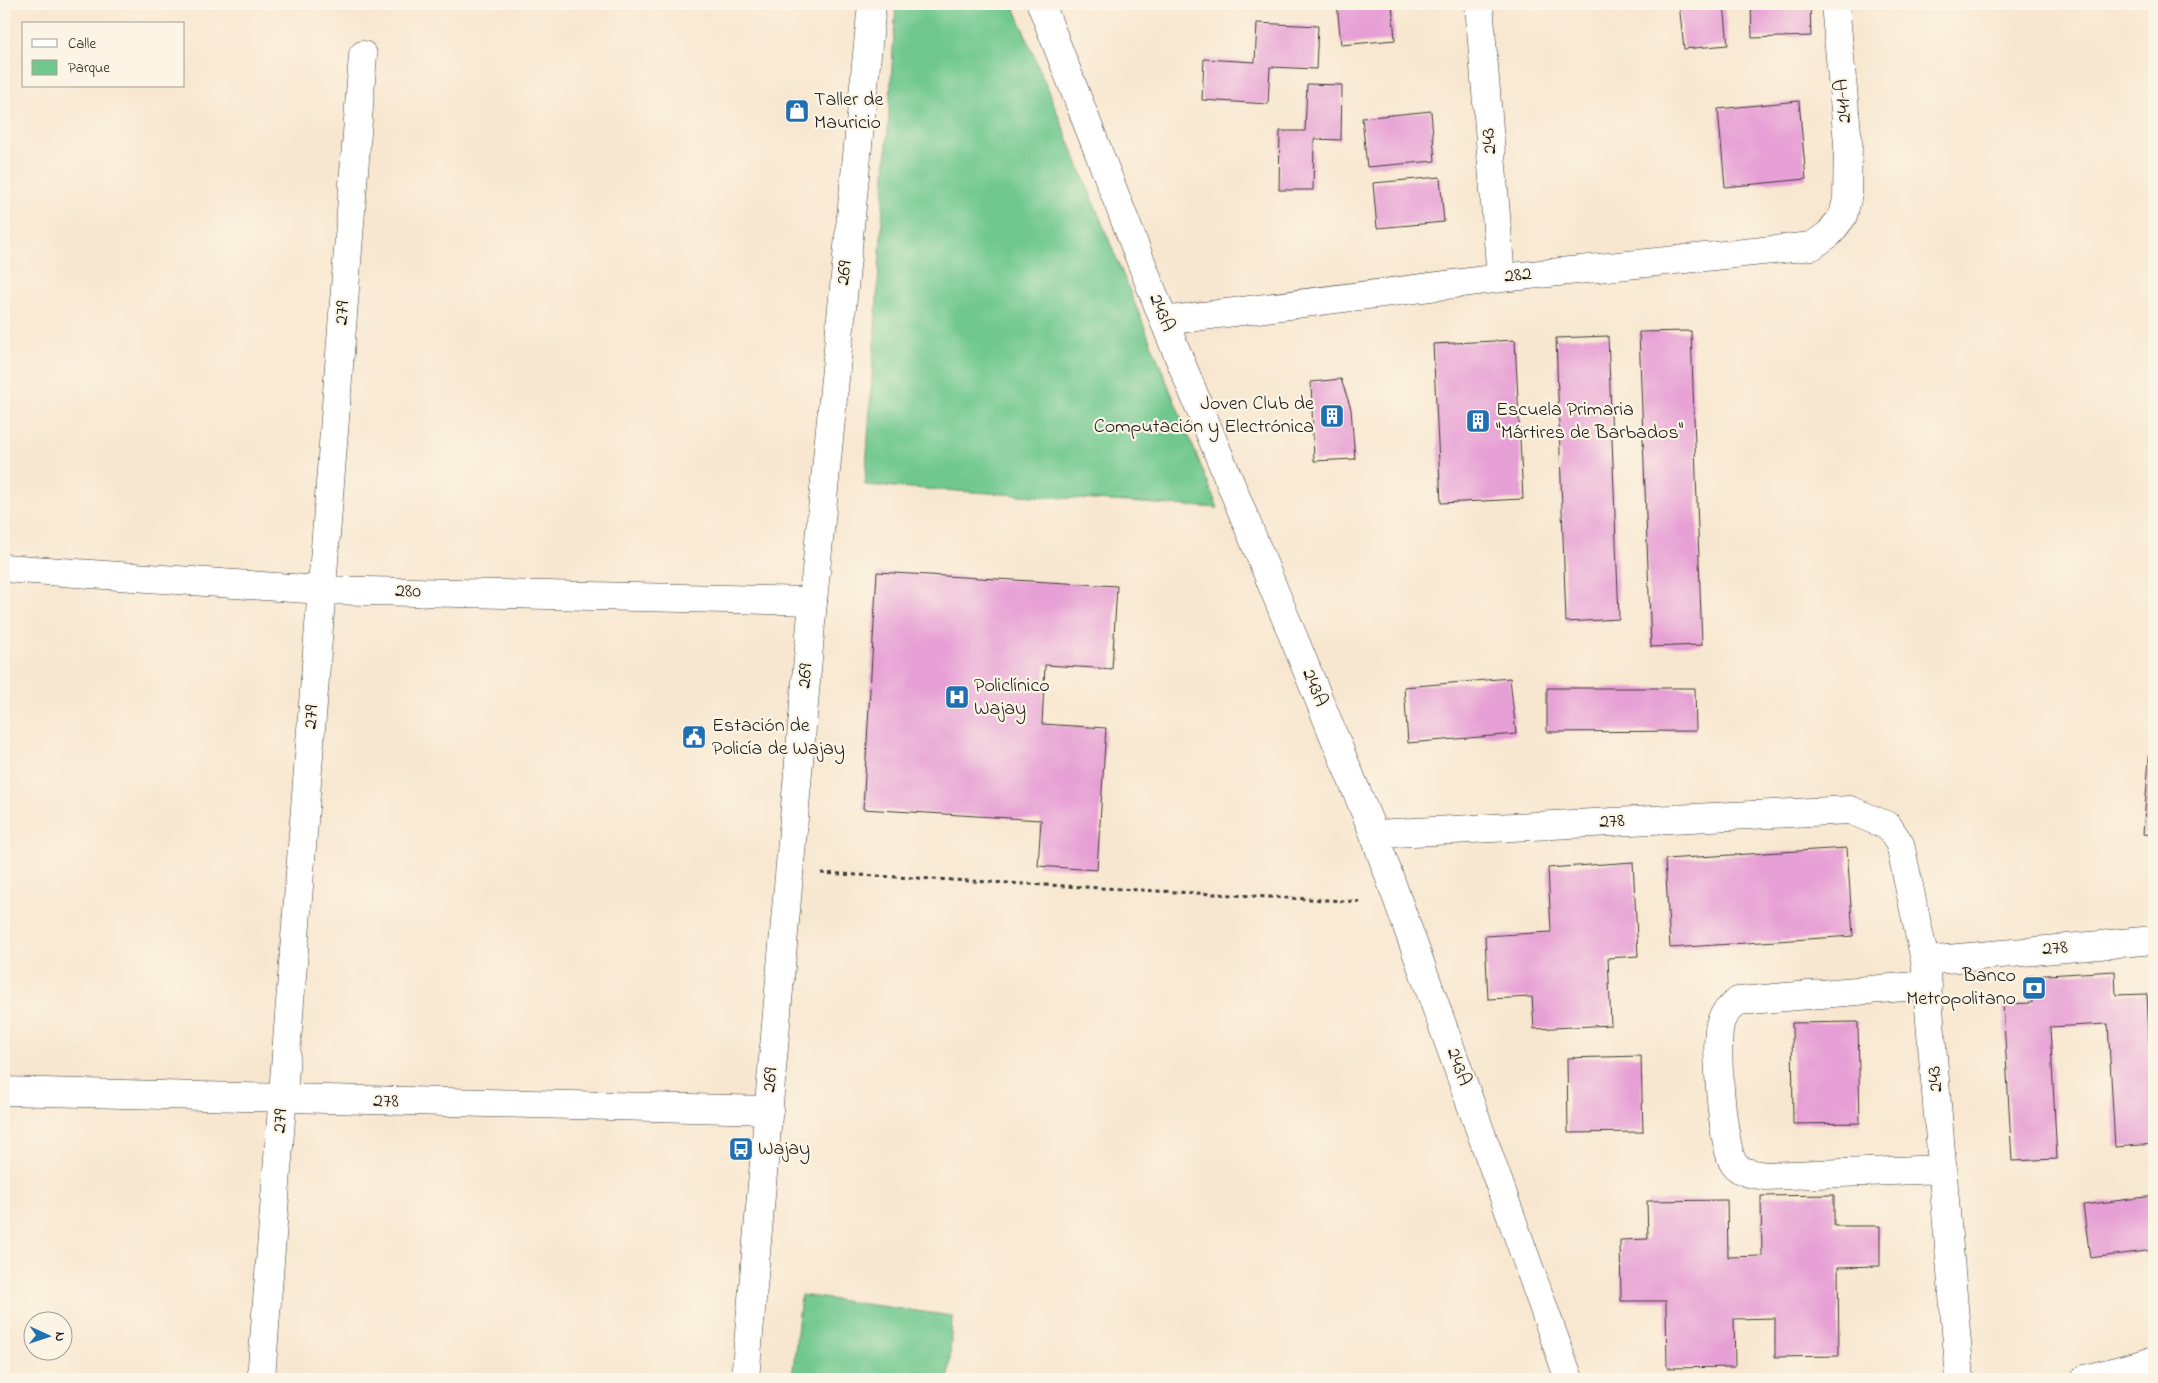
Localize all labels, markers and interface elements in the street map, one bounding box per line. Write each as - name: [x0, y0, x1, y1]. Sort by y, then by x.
- legend: [22, 22, 185, 88]
- text: Calle: [68, 33, 96, 55]
- text: Parque: [68, 57, 110, 79]
- street label: 241-A: [1828, 78, 1860, 124]
- place label: Taller de Mauricio: [814, 86, 883, 138]
- shop icon: Taller de Mauricio: [784, 98, 810, 124]
- street label: 243: [1474, 127, 1506, 155]
- street label: 269: [829, 259, 861, 287]
- street label: 282: [1503, 260, 1533, 292]
- street label: 243A: [1140, 290, 1182, 336]
- street label: 279: [328, 300, 358, 326]
- place label: Joven Club de Computación y Electrónica: [1094, 390, 1314, 442]
- place label: Escuela Primaria "Mártires de Barbados": [1496, 396, 1684, 448]
- building icon: Joven Club de Computación y Electrónica: [1319, 403, 1345, 429]
- building icon: Escuela Primaria "Mártires de Barbados": [1465, 408, 1491, 434]
- street label: 280: [395, 577, 422, 607]
- street label: 269: [790, 662, 822, 690]
- street label: 243A: [1293, 665, 1335, 711]
- place label: Policlínico Wajay: [974, 672, 1050, 724]
- hospital icon: Policlínico Wajay: [944, 684, 970, 710]
- street label: 279: [297, 704, 327, 730]
- place label: Estación de Policía de Wajay: [712, 712, 845, 764]
- public building icon: Estación de Policía de Wajay: [681, 724, 707, 750]
- street label: 278: [1598, 807, 1626, 837]
- street label: 278: [2041, 933, 2069, 965]
- place label: Banco Metropolitano: [1906, 962, 2016, 1014]
- bank icon: Banco Metropolitano: [2021, 975, 2047, 1001]
- street label: 243A: [1438, 1044, 1478, 1090]
- street label: 243: [1920, 1065, 1952, 1093]
- street label: 269: [755, 1066, 787, 1094]
- street label: 278: [373, 1087, 399, 1117]
- street label: 279: [266, 1108, 296, 1134]
- place label: Wajay: [758, 1135, 810, 1164]
- bus stop icon: Wajay: [728, 1136, 754, 1162]
- north arrow: [22, 1310, 72, 1360]
- text: N: [49, 1331, 70, 1342]

